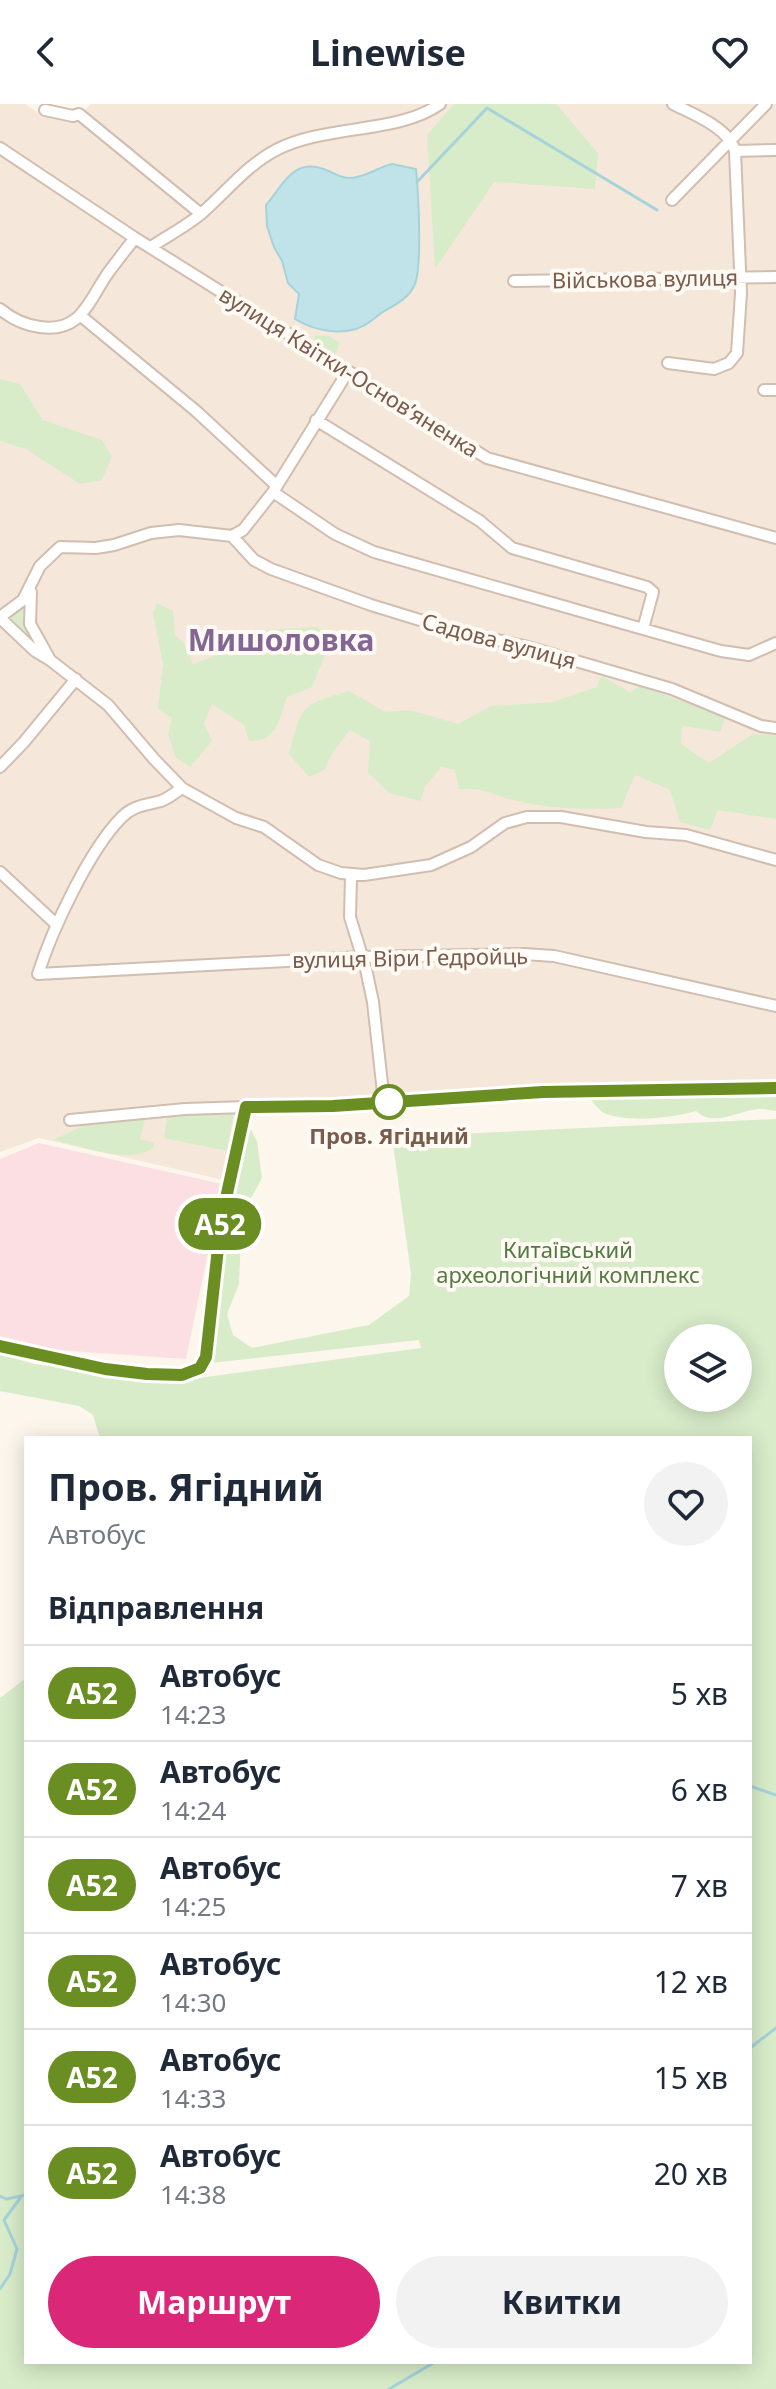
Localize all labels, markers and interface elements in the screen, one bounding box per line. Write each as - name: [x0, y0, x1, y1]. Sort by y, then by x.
- text: Linewise: [310, 28, 466, 77]
- icon: back: [24, 30, 68, 74]
- icon: heart: [708, 30, 752, 74]
- street label: Військова вулиця: [552, 261, 738, 295]
- street label: вулиця Квітки-Основ’яненка: [214, 279, 485, 464]
- street label: Садова вулиця: [419, 605, 580, 675]
- district label: Мишоловка: [188, 619, 374, 660]
- street label: вулиця Віри Ґедройць: [292, 940, 528, 974]
- marker: Пров. Ягідний: [372, 1085, 406, 1119]
- place label: Пров. Ягідний: [309, 1120, 469, 1150]
- line badge: А52: [174, 1198, 266, 1250]
- text: А52: [194, 1205, 246, 1243]
- park label: Китаївський археологічний комплекс: [436, 1234, 700, 1289]
- map controls: [664, 1324, 752, 1412]
- button: layers: [664, 1324, 752, 1412]
- text: Пров. Ягідний: [48, 1460, 324, 1512]
- button: heart: [644, 1462, 728, 1546]
- text: Автобус: [48, 1516, 146, 1552]
- text: Відправлення: [48, 1587, 264, 1628]
- text: Автобус: [160, 1655, 282, 1696]
- text: 5 хв: [671, 1673, 728, 1714]
- text: А52: [66, 1674, 118, 1712]
- text: 14:23: [160, 1696, 226, 1732]
- text: Автобус: [160, 1751, 282, 1792]
- text: 6 хв: [671, 1769, 728, 1810]
- text: А52: [66, 1770, 118, 1808]
- text: 14:24: [160, 1792, 226, 1828]
- text: Автобус: [160, 1847, 282, 1888]
- text: 7 хв: [671, 1865, 728, 1906]
- text: А52: [66, 1866, 118, 1904]
- text: 14:25: [160, 1888, 226, 1924]
- text: Автобус: [160, 1943, 282, 1984]
- text: 12 хв: [654, 1961, 728, 2002]
- text: А52: [66, 1962, 118, 2000]
- text: 14:30: [160, 1984, 226, 2020]
- text: Автобус: [160, 2039, 282, 2080]
- text: 15 хв: [654, 2057, 728, 2098]
- text: А52: [66, 2058, 118, 2096]
- text: 14:33: [160, 2080, 226, 2116]
- text: Автобус: [160, 2135, 282, 2176]
- text: 20 хв: [654, 2153, 728, 2194]
- text: А52: [66, 2154, 118, 2192]
- text: 14:38: [160, 2176, 226, 2212]
- button: Маршрут: [48, 2256, 380, 2348]
- button: Квитки: [396, 2256, 728, 2348]

